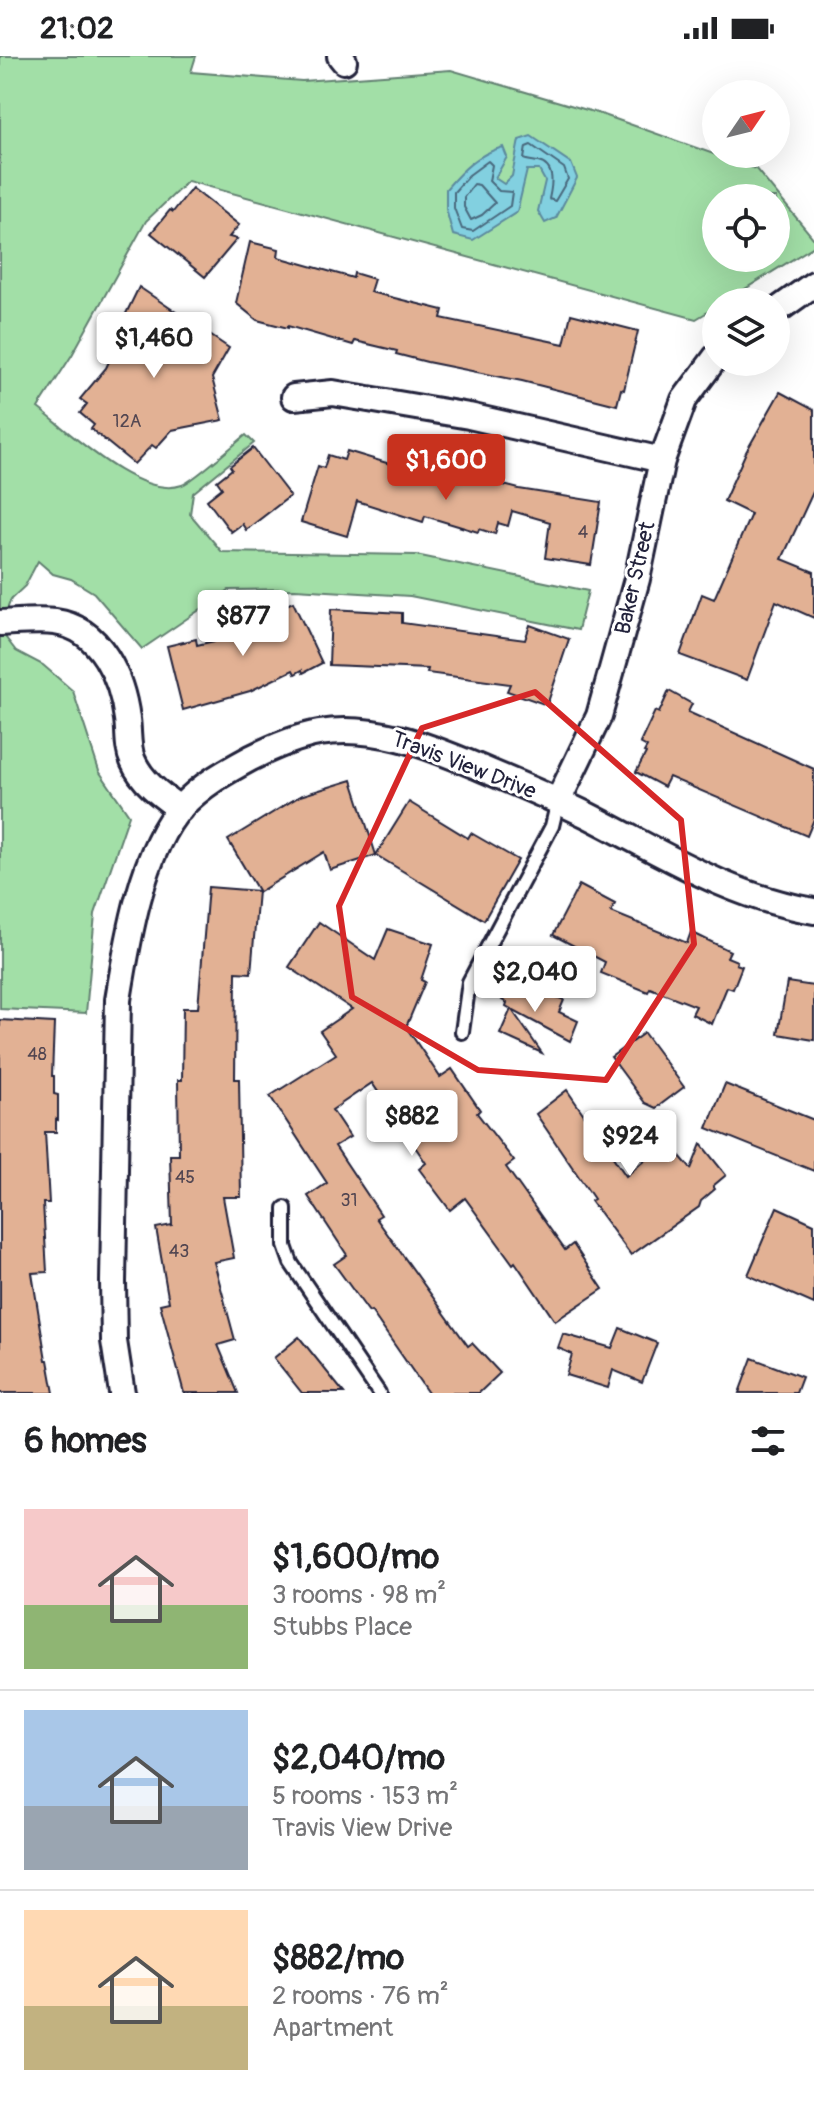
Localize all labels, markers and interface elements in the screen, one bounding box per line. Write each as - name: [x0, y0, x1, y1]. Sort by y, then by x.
- text: 21:02: [40, 10, 114, 47]
- north arrow: [702, 80, 790, 168]
- map controls: [702, 80, 790, 376]
- button: locate: [702, 184, 790, 272]
- button: layers: [702, 288, 790, 376]
- pin: $1,460: [89, 312, 219, 380]
- text: $1,460: [115, 322, 193, 354]
- house number: 12A: [113, 410, 142, 433]
- pin: $1,600: [381, 434, 511, 502]
- text: $1,600: [405, 444, 487, 476]
- street label: Baker Street: [608, 519, 662, 637]
- house number: 4: [578, 521, 589, 544]
- pin: $877: [196, 590, 290, 658]
- text: $877: [216, 600, 270, 632]
- street label: Travis View Drive: [388, 725, 540, 805]
- pin: $2,040: [470, 946, 600, 1014]
- text: $2,040: [492, 956, 578, 988]
- house number: 48: [27, 1043, 47, 1066]
- pin: $882: [365, 1090, 459, 1158]
- text: $882: [385, 1100, 439, 1132]
- pin: $924: [583, 1110, 677, 1178]
- text: $924: [601, 1120, 659, 1152]
- house number: 45: [175, 1166, 195, 1189]
- house number: 31: [340, 1189, 358, 1212]
- house number: 43: [169, 1240, 189, 1263]
- icon: filters: [746, 1419, 790, 1463]
- text: 6 homes: [24, 1420, 147, 1463]
- text: $1,600/mo: [272, 1536, 439, 1579]
- icon: home: [88, 1541, 184, 1637]
- text: 3 rooms · 98 m²: [272, 1579, 446, 1611]
- text: Stubbs Place: [272, 1611, 412, 1643]
- text: $2,040/mo: [272, 1737, 445, 1780]
- icon: home: [88, 1742, 184, 1838]
- text: 5 rooms · 153 m²: [272, 1780, 458, 1812]
- text: Travis View Drive: [272, 1812, 452, 1844]
- text: $882/mo: [272, 1937, 404, 1980]
- icon: home: [88, 1942, 184, 2038]
- text: 2 rooms · 76 m²: [272, 1980, 449, 2012]
- text: Apartment: [272, 2012, 393, 2044]

